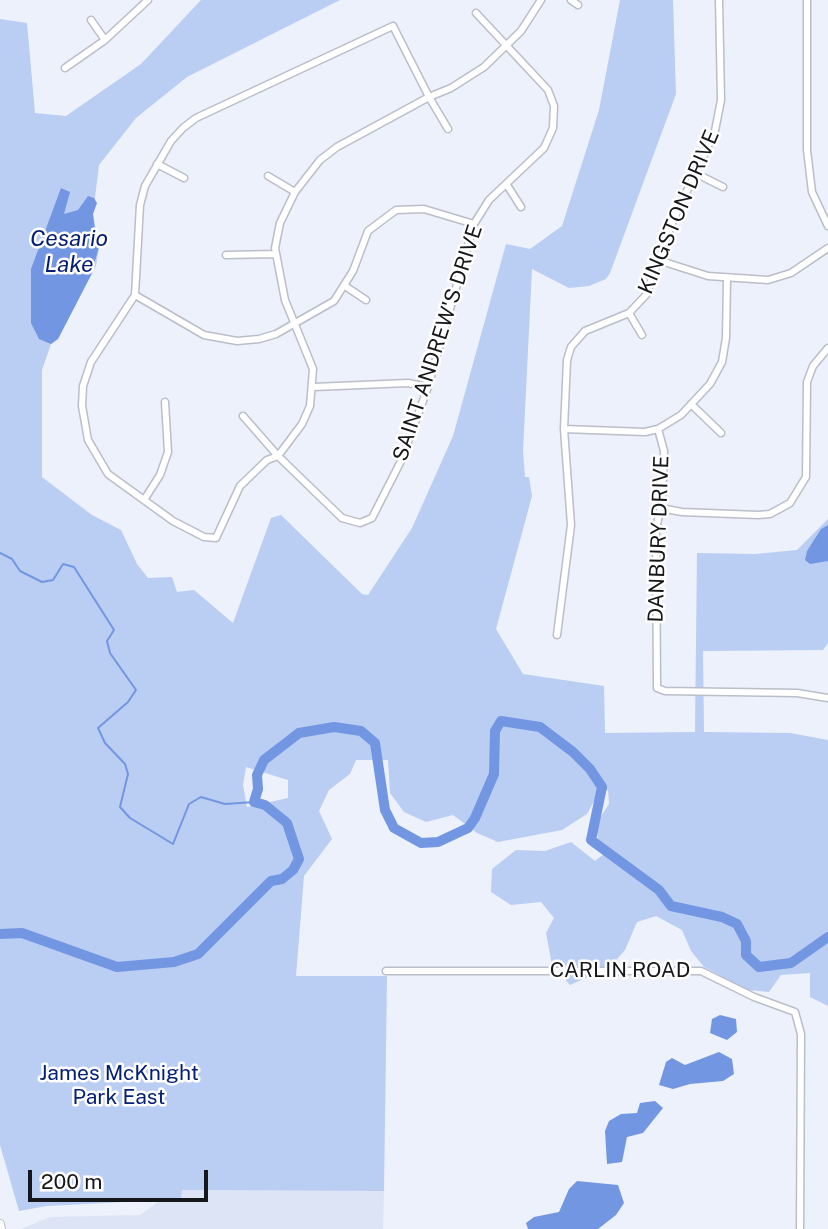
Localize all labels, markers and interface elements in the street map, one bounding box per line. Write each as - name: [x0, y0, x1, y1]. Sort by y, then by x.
- street label: KINGSTON DRIVE: [633, 126, 725, 298]
- street label: SAINT ANDREW'S DRIVE: [388, 222, 488, 464]
- water label: Cesario Lake: [30, 225, 108, 279]
- street label: DANBURY DRIVE: [643, 455, 675, 623]
- street label: CARLIN ROAD: [550, 958, 690, 984]
- park label: James McKnight Park East: [39, 1061, 199, 1111]
- scale bar: [32, 1156, 212, 1200]
- text: 200 m: [41, 1169, 102, 1194]

